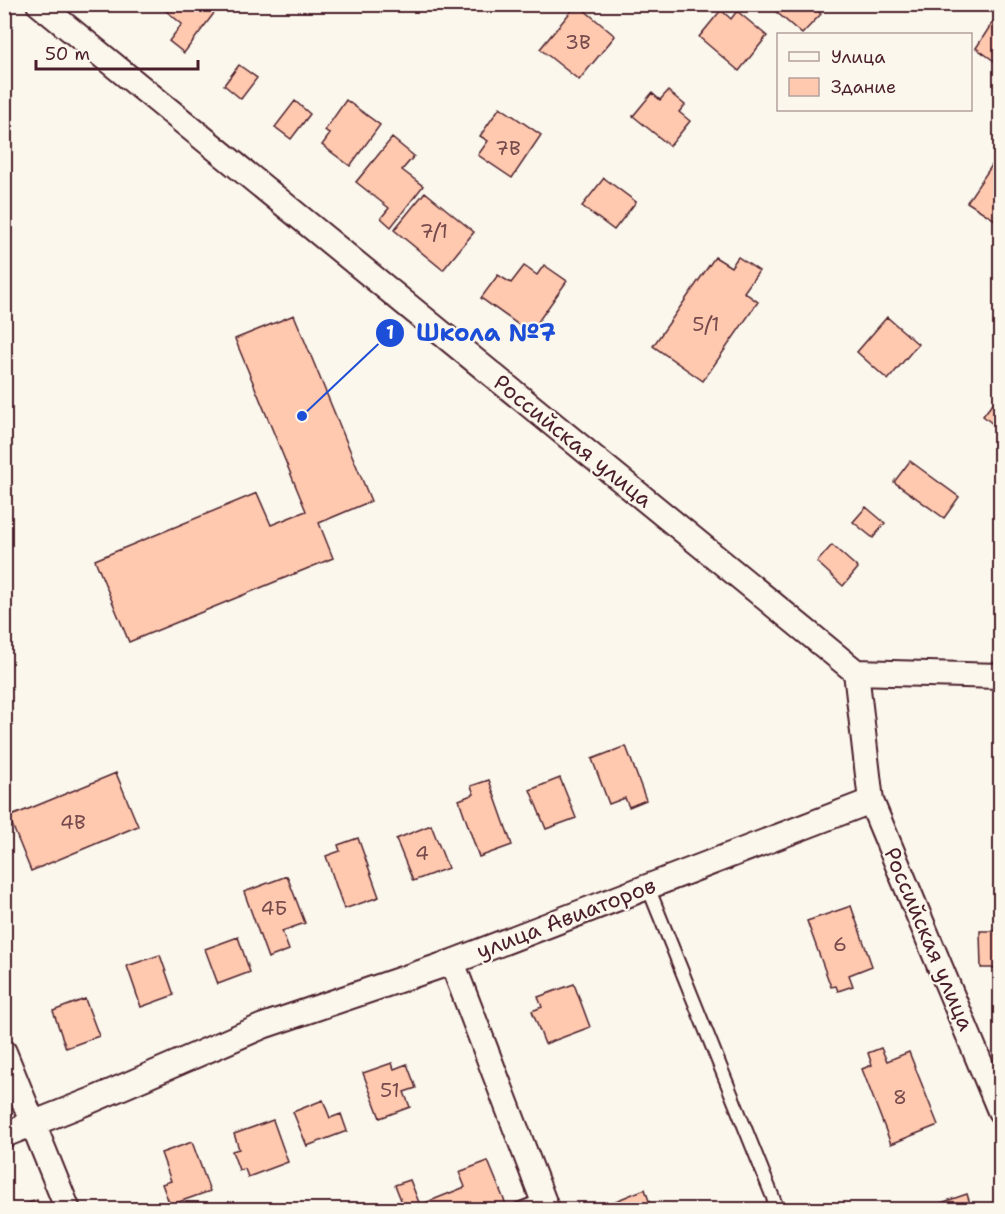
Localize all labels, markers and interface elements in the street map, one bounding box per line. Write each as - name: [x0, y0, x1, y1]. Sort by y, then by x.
- house number: 3В: [565, 29, 591, 55]
- scale bar: [36, 33, 198, 71]
- legend: [777, 33, 972, 111]
- text: 50 m: [45, 42, 90, 66]
- text: Улица: [831, 45, 885, 69]
- text: Здание: [831, 75, 896, 99]
- house number: 7В: [495, 135, 521, 161]
- house number: 7/1: [420, 218, 448, 244]
- house number: 5/1: [692, 311, 720, 337]
- callout: Школа №7: [375, 312, 568, 354]
- text: Школа №7: [416, 317, 556, 349]
- text: 1: [386, 321, 394, 345]
- street label: Российская улица: [487, 368, 659, 514]
- house number: 4В: [60, 809, 86, 835]
- house number: 4: [415, 840, 429, 866]
- street label: Российская улица: [877, 843, 981, 1035]
- street label: улица Авиаторов: [472, 870, 660, 966]
- house number: 4Б: [260, 895, 288, 921]
- house number: 6: [833, 931, 847, 957]
- house number: 51: [380, 1077, 400, 1103]
- house number: 8: [893, 1084, 907, 1110]

